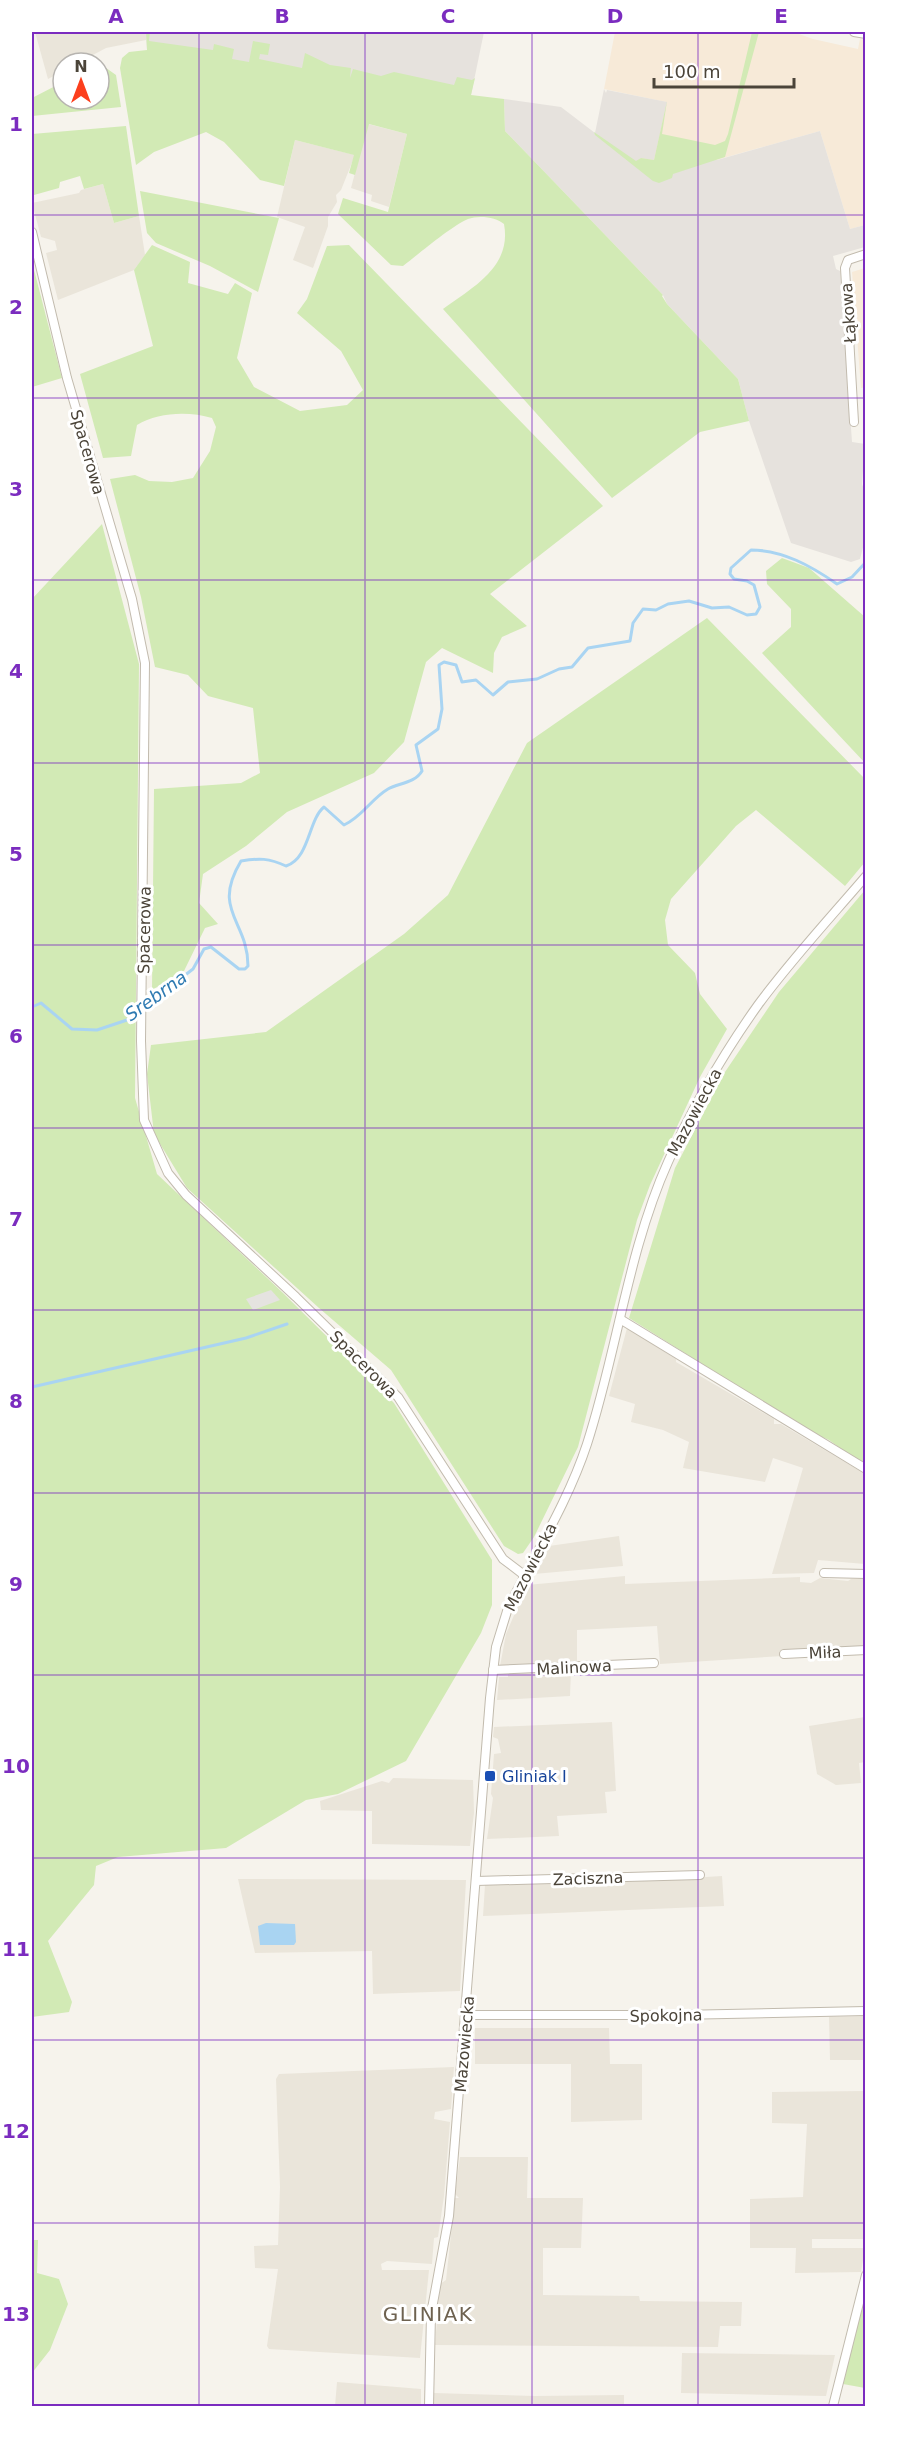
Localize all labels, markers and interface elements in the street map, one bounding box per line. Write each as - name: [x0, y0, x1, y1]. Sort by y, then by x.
- text: A: [108, 4, 124, 28]
- text: B: [274, 4, 290, 28]
- text: C: [441, 4, 455, 28]
- text: D: [607, 4, 623, 28]
- text: E: [774, 4, 788, 28]
- north arrow: [51, 51, 111, 111]
- scale bar: [654, 51, 794, 89]
- text: N: [74, 57, 88, 76]
- text: 100 m: [663, 61, 721, 82]
- text: 1: [9, 112, 23, 136]
- street label: Łąkowa: [837, 282, 860, 345]
- text: 2: [9, 295, 23, 319]
- street label: Spacerowa: [66, 407, 109, 497]
- text: 3: [9, 477, 23, 501]
- text: 4: [9, 659, 23, 683]
- text: 5: [9, 842, 23, 866]
- street label: Spacerowa: [134, 886, 155, 974]
- water label: Srebrna: [121, 966, 191, 1025]
- text: 6: [9, 1024, 23, 1048]
- street label: Mazowiecka: [663, 1065, 726, 1159]
- text: 7: [9, 1207, 23, 1231]
- street label: Spacerowa: [326, 1327, 401, 1402]
- text: 8: [9, 1389, 23, 1413]
- street label: Mazowiecka: [500, 1520, 561, 1615]
- text: 9: [9, 1572, 23, 1596]
- street label: Miła: [808, 1642, 842, 1663]
- street label: Malinowa: [536, 1656, 612, 1679]
- text: 10: [2, 1754, 30, 1778]
- place label: Gliniak I: [502, 1767, 567, 1786]
- marker: Gliniak I: [483, 1769, 497, 1783]
- street label: Zaciszna: [552, 1868, 624, 1889]
- text: 11: [2, 1937, 30, 1961]
- street label: Mazowiecka: [451, 1995, 478, 2093]
- street label: Spokojna: [629, 2005, 703, 2026]
- text: 12: [2, 2119, 30, 2143]
- text: 13: [2, 2302, 30, 2326]
- district label: GLINIAK: [383, 2302, 473, 2326]

